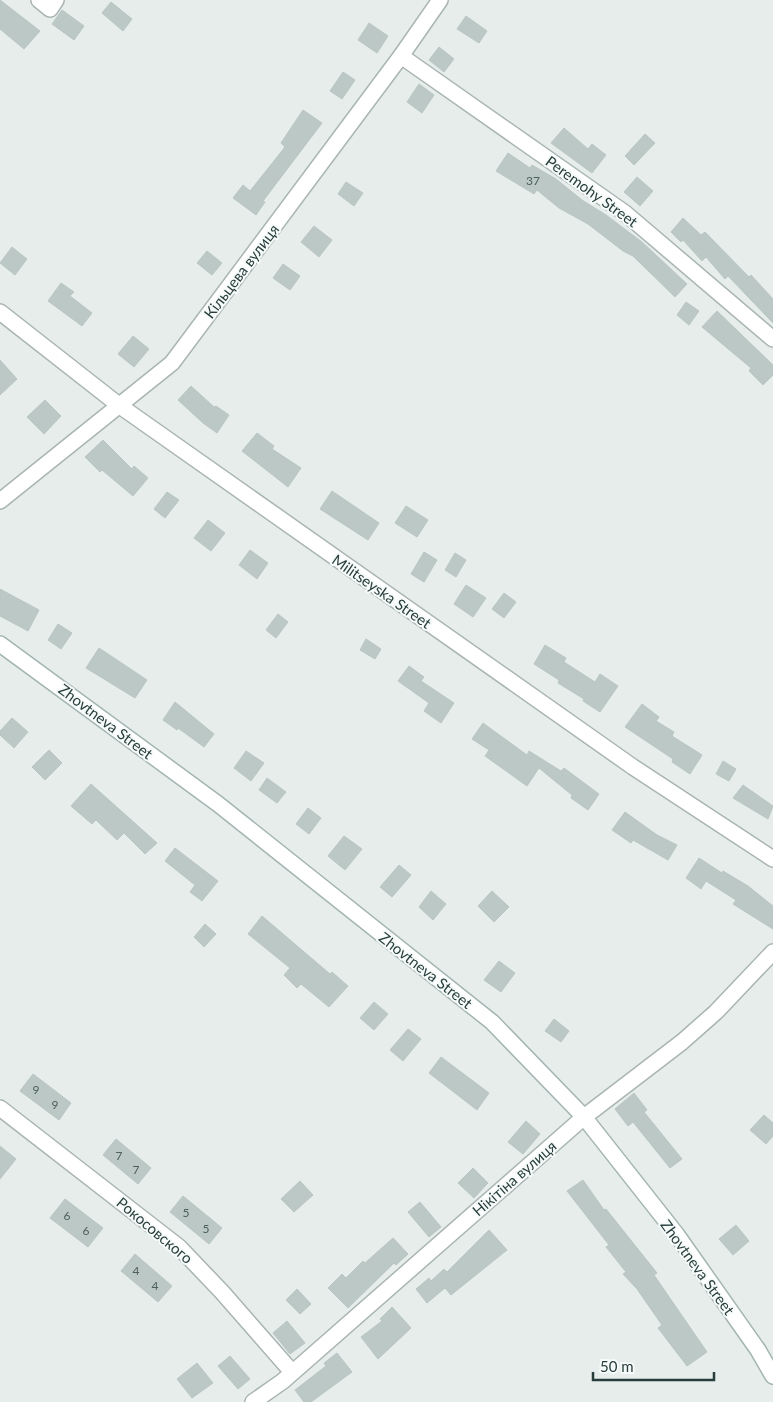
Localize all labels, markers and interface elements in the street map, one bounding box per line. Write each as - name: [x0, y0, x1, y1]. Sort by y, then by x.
- street label: Peremohy Street: [542, 152, 642, 231]
- house number: 37: [526, 173, 540, 188]
- street label: Кільцева вулиця: [200, 220, 282, 322]
- street label: Militseyska Street: [329, 550, 435, 632]
- street label: Zhovtneva Street: [55, 680, 157, 763]
- street label: Zhovtneva Street: [376, 928, 477, 1012]
- house number: 9: [33, 1082, 40, 1097]
- house number: 9: [52, 1097, 59, 1112]
- street label: Нікітіна вулиця: [468, 1137, 560, 1219]
- house number: 7: [116, 1148, 123, 1163]
- house number: 7: [133, 1162, 140, 1177]
- street label: Рокосовского: [113, 1193, 197, 1267]
- house number: 5: [183, 1205, 190, 1220]
- house number: 6: [64, 1208, 71, 1223]
- street label: Zhovtneva Street: [657, 1216, 739, 1319]
- house number: 5: [203, 1221, 210, 1236]
- house number: 6: [83, 1223, 90, 1238]
- house number: 4: [133, 1263, 140, 1278]
- house number: 4: [152, 1278, 159, 1293]
- scale bar: [593, 1350, 714, 1382]
- text: 50 m: [600, 1357, 634, 1375]

